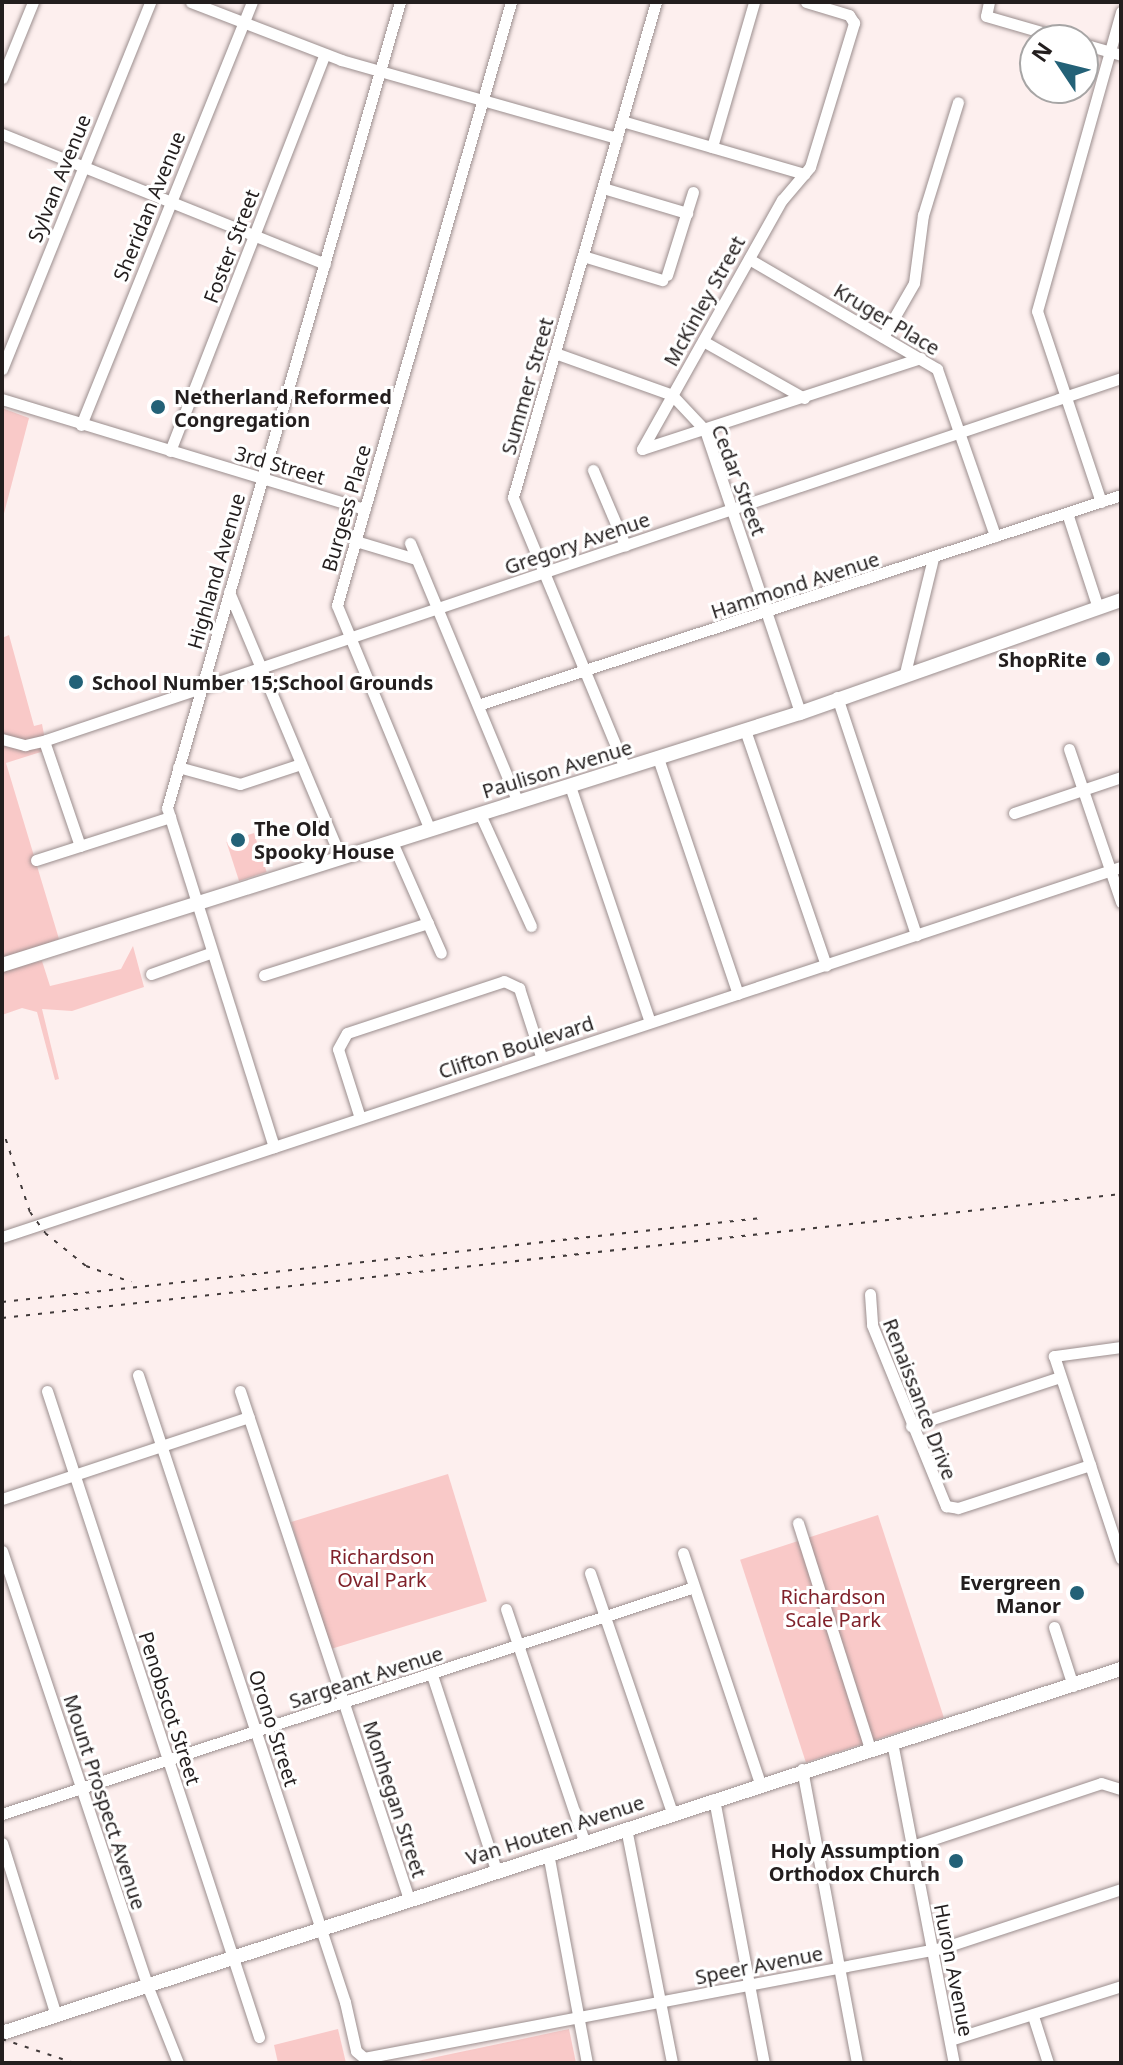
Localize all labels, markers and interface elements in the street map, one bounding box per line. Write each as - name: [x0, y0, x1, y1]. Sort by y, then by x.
- north arrow: [1019, 24, 1099, 104]
- text: N: [1024, 35, 1058, 67]
- street label: Sylvan Avenue: [22, 111, 96, 245]
- street label: Sheridan Avenue: [108, 128, 190, 284]
- street label: Foster Street: [198, 186, 264, 306]
- street label: McKinley Street: [658, 232, 750, 370]
- street label: Kruger Place: [830, 278, 944, 360]
- street label: Summer Street: [496, 315, 558, 457]
- place label: Netherland Reformed Congregation: [174, 384, 392, 431]
- marker: Netherland Reformed Congregation: [149, 398, 167, 416]
- street label: Cedar Street: [707, 421, 771, 539]
- street label: 3rd Street: [232, 441, 328, 489]
- street label: Burgess Place: [316, 442, 376, 574]
- street label: Highland Avenue: [182, 490, 250, 652]
- street label: Gregory Avenue: [501, 507, 653, 579]
- street label: Hammond Avenue: [708, 546, 882, 624]
- place label: ShopRite: [998, 647, 1087, 671]
- marker: ShopRite: [1094, 650, 1112, 668]
- place label: School Number 15;School Grounds: [92, 670, 433, 694]
- marker: School Number 15;School Grounds: [67, 673, 85, 691]
- street label: Paulison Avenue: [479, 735, 635, 803]
- place label: The Old Spooky House: [254, 816, 394, 863]
- marker: The Old Spooky House: [229, 831, 247, 849]
- street label: Clifton Boulevard: [435, 1011, 597, 1083]
- street label: Renaissance Drive: [878, 1315, 962, 1483]
- park label: Richardson Oval Park: [330, 1545, 434, 1592]
- place label: Evergreen Manor: [960, 1570, 1061, 1617]
- park label: Richardson Scale Park: [781, 1584, 885, 1631]
- marker: Evergreen Manor: [1068, 1584, 1086, 1602]
- street label: Penobscot Street: [134, 1628, 206, 1788]
- street label: Sargeant Avenue: [286, 1641, 446, 1713]
- street label: Orono Street: [244, 1667, 304, 1789]
- street label: Mount Prospect Avenue: [59, 1691, 151, 1913]
- street label: Monhegan Street: [358, 1718, 432, 1880]
- street label: Van Houten Avenue: [463, 1790, 647, 1870]
- place label: Holy Assumption Orthodox Church: [769, 1838, 940, 1885]
- marker: Holy Assumption Orthodox Church: [947, 1852, 965, 1870]
- street label: Huron Avenue: [929, 1901, 979, 2039]
- street label: Speer Avenue: [693, 1941, 825, 1989]

